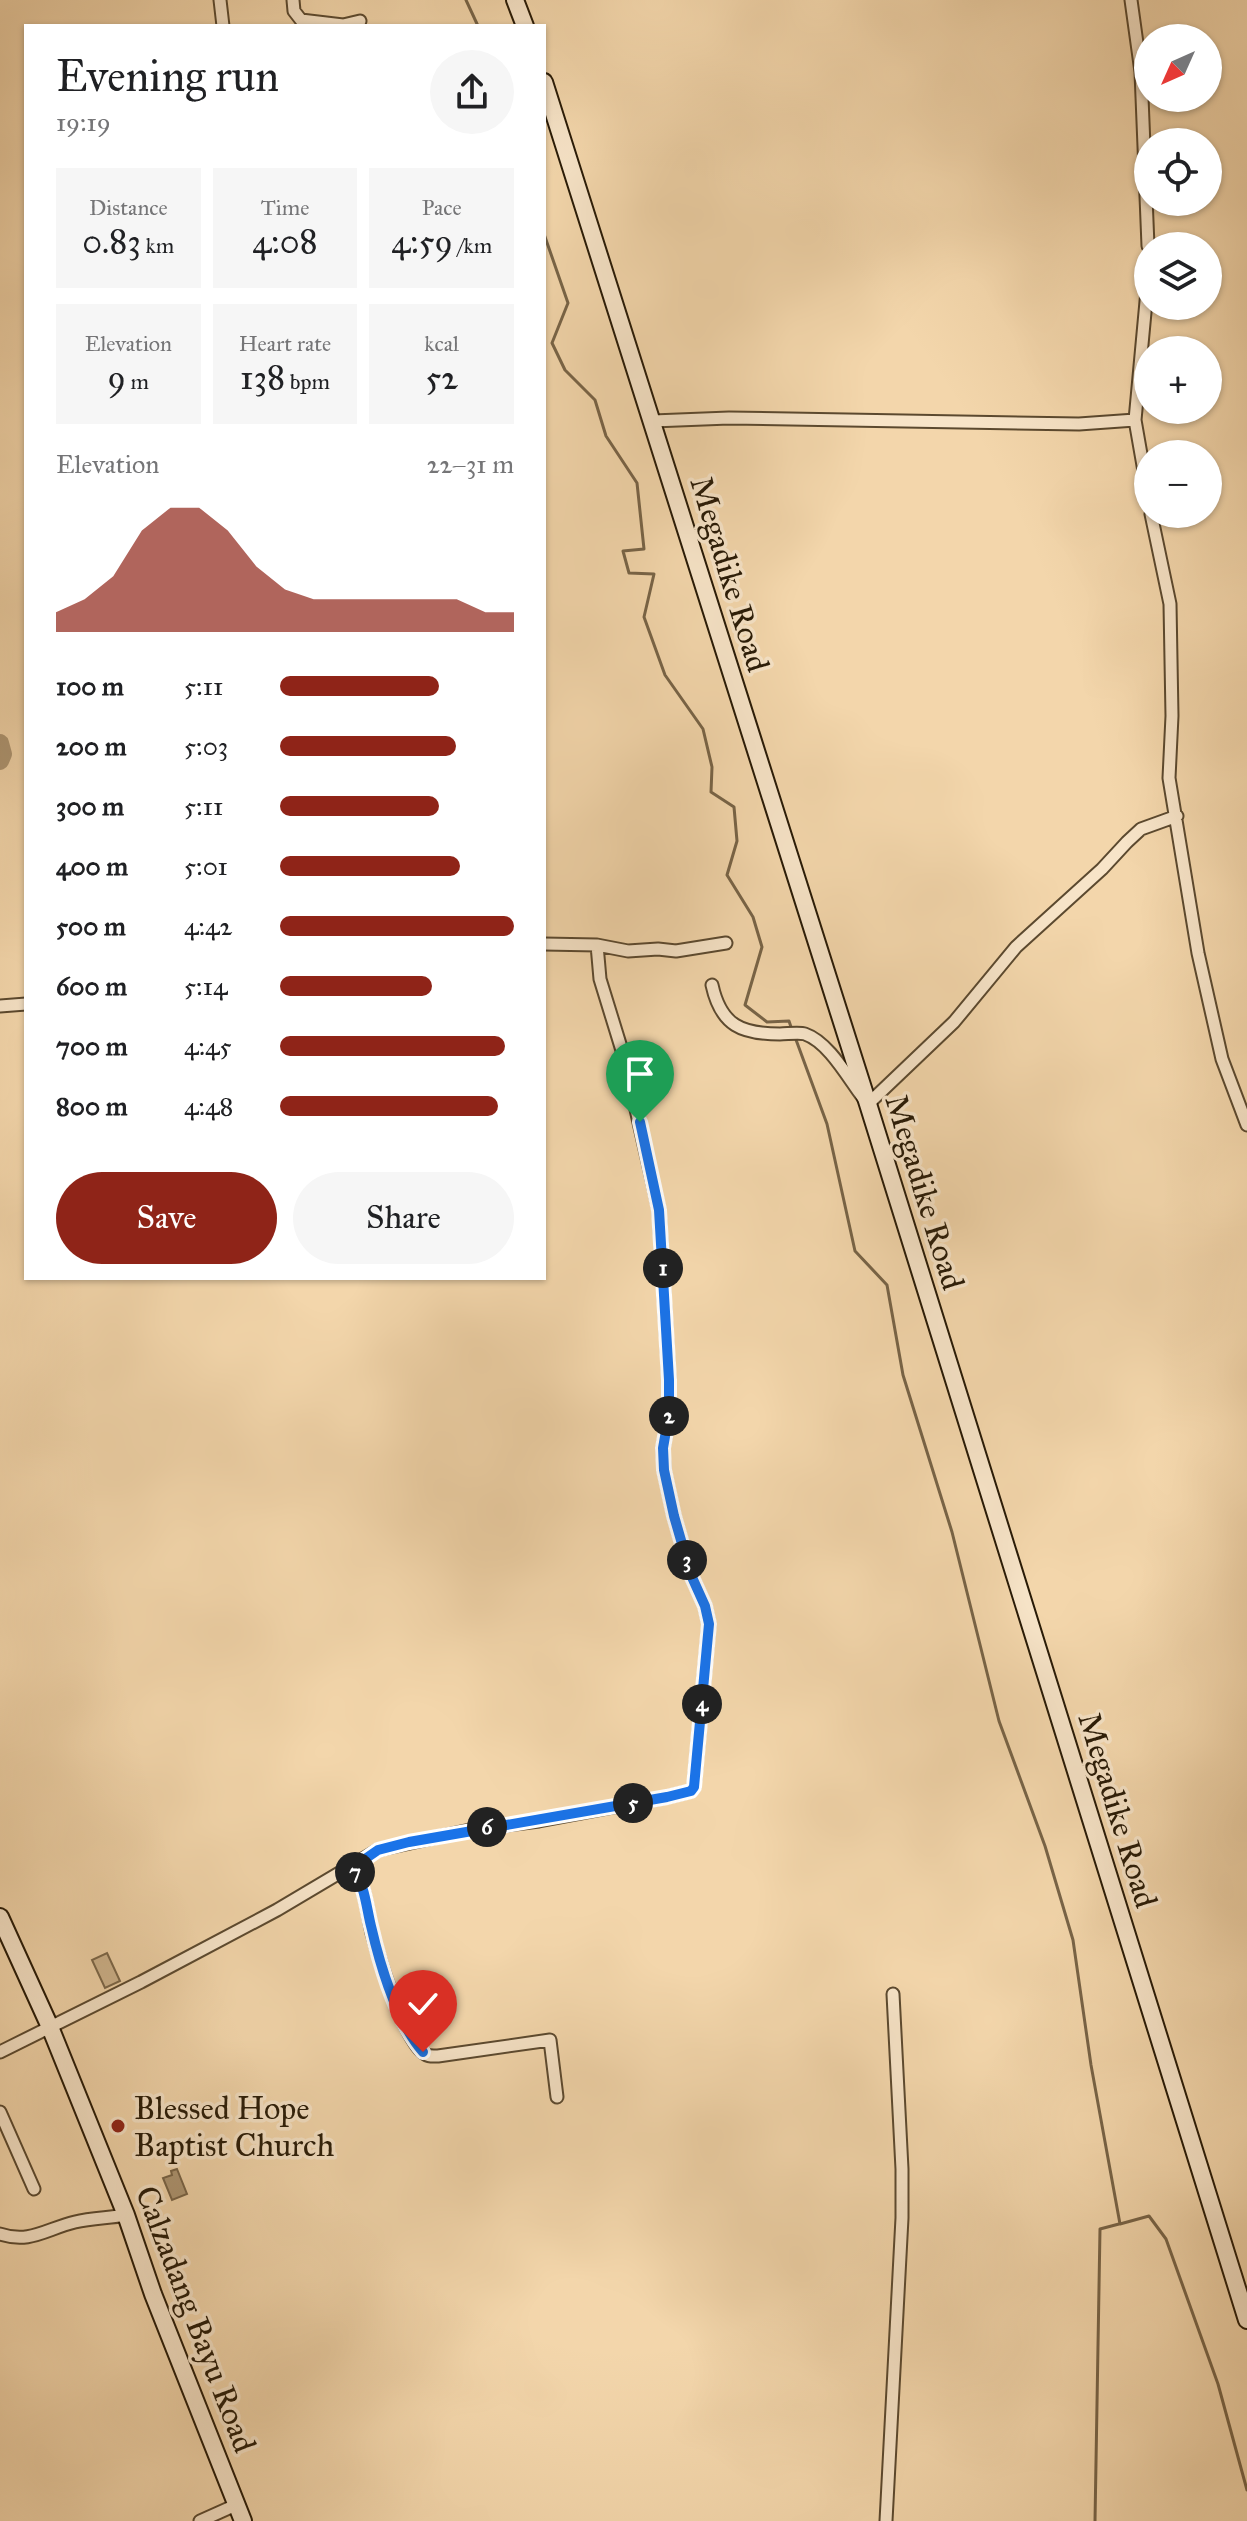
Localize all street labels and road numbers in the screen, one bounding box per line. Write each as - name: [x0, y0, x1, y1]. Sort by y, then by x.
- street label: Megadike Road: [681, 472, 778, 677]
- street label: Megadike Road: [876, 1090, 973, 1295]
- street label: Megadike Road: [1069, 1708, 1166, 1913]
- street label: Calzadang Bayu Road: [127, 2180, 264, 2458]

